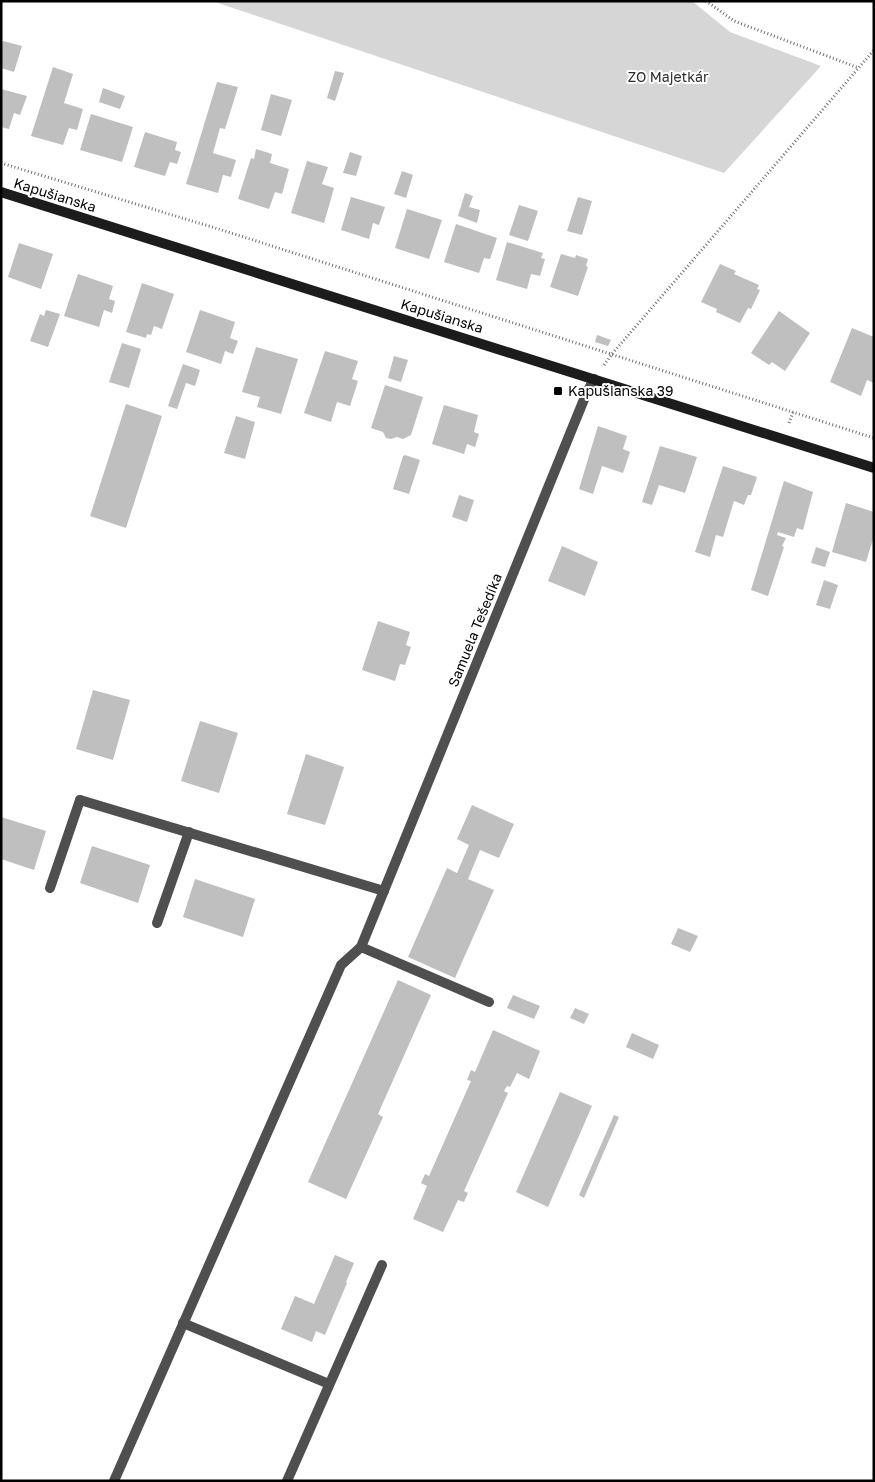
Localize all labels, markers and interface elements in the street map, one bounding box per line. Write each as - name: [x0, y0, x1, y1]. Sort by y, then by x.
- park label: ZO Majetkár: [628, 68, 709, 85]
- street label: Kapušianska: [12, 174, 98, 215]
- street label: Kapušianska: [399, 295, 485, 336]
- place label: Kapušianska 39: [568, 382, 673, 399]
- marker: Kapušianska 39: [552, 385, 564, 397]
- street label: Samuela Tešedíka: [444, 570, 505, 689]

